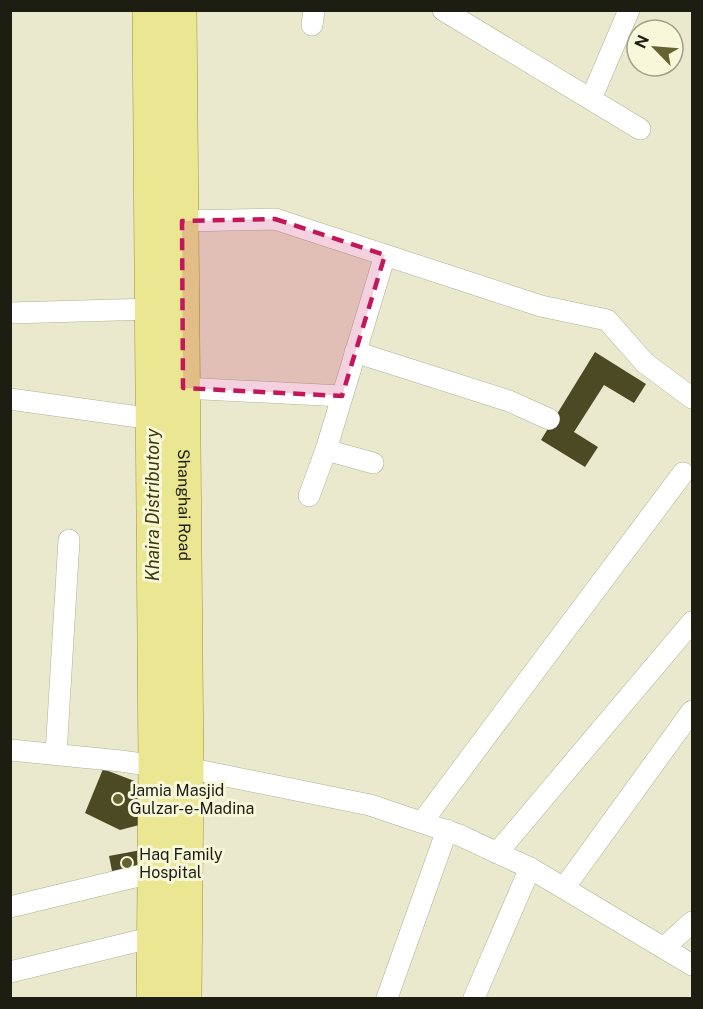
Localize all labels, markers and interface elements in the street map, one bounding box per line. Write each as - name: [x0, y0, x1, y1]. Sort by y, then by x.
- north arrow: [625, 18, 685, 78]
- text: N: [631, 32, 653, 52]
- water label: Khaira Distributory: [142, 428, 163, 581]
- street label: Shanghai Road: [174, 449, 194, 561]
- place label: Jamia Masjid Gulzar-e-Madina: [130, 781, 254, 818]
- marker: Jamia Masjid Gulzar-e-Madina: [111, 792, 125, 806]
- place label: Haq Family Hospital: [139, 845, 223, 882]
- marker: Haq Family Hospital: [120, 856, 134, 870]

